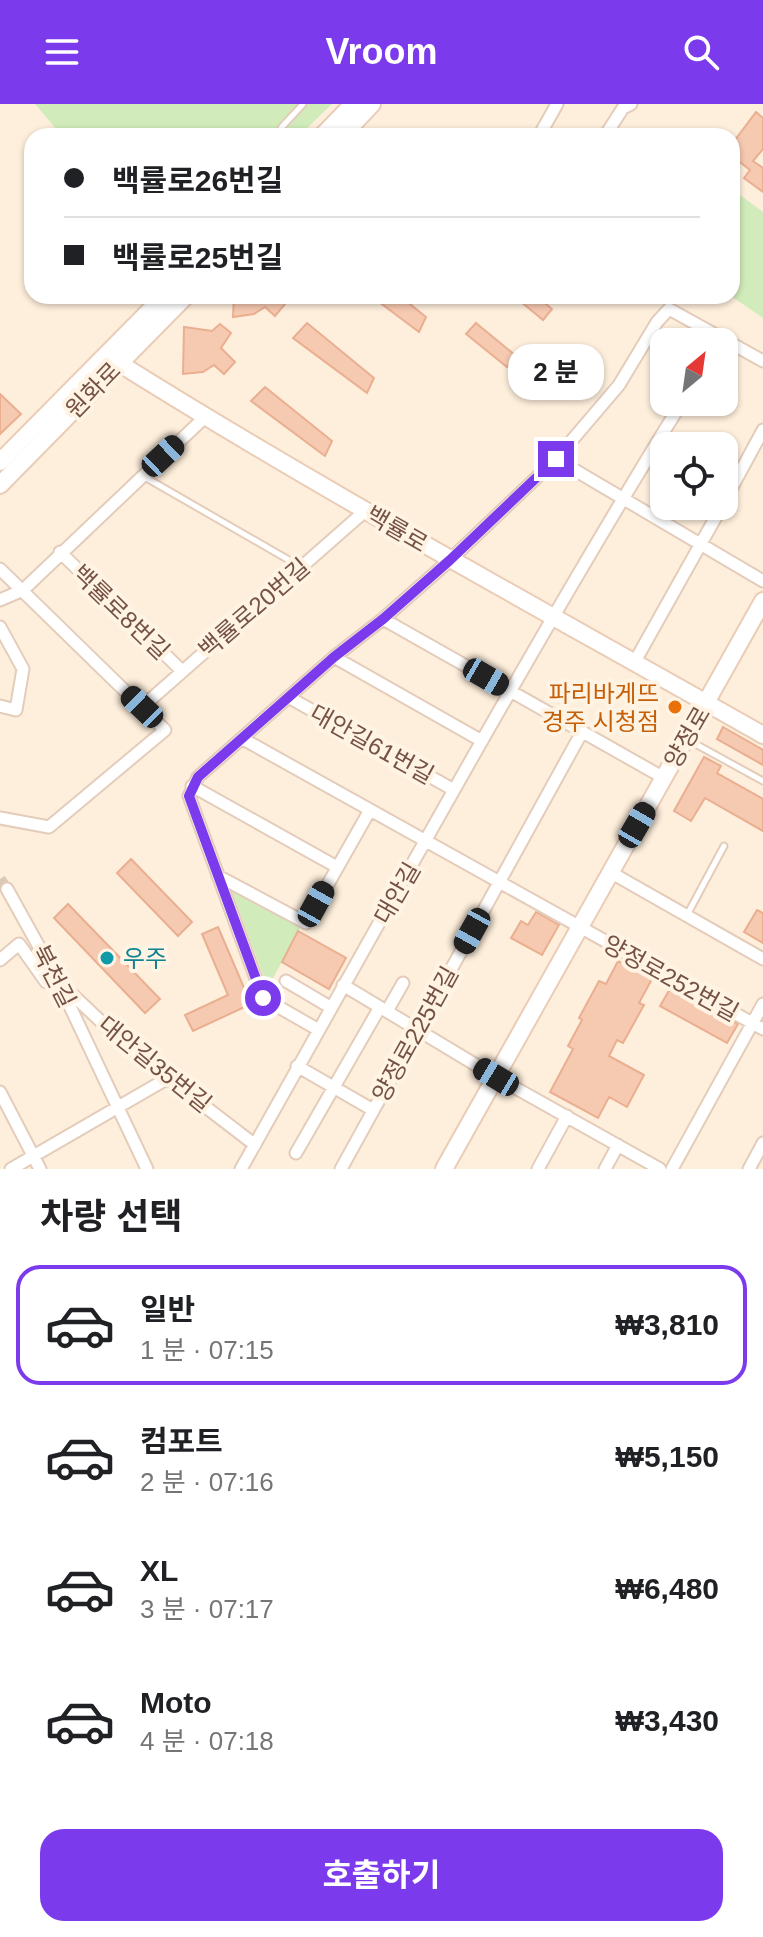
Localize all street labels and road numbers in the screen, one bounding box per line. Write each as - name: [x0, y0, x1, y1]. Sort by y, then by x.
- street label: 원화로: [60, 357, 126, 423]
- street label: 백률로: [362, 501, 432, 557]
- street label: 백률로20번길: [193, 553, 315, 663]
- street label: 백률로8번길: [67, 559, 175, 665]
- street label: 대안길61번길: [305, 699, 439, 789]
- street label: 양정로: [659, 702, 715, 772]
- street label: 대안길: [369, 858, 425, 928]
- street label: 양정로252번길: [599, 930, 743, 1026]
- street label: 북천길: [27, 940, 81, 1012]
- street label: 양정로225번길: [367, 962, 463, 1106]
- street label: 대안길35번길: [93, 1010, 217, 1118]

